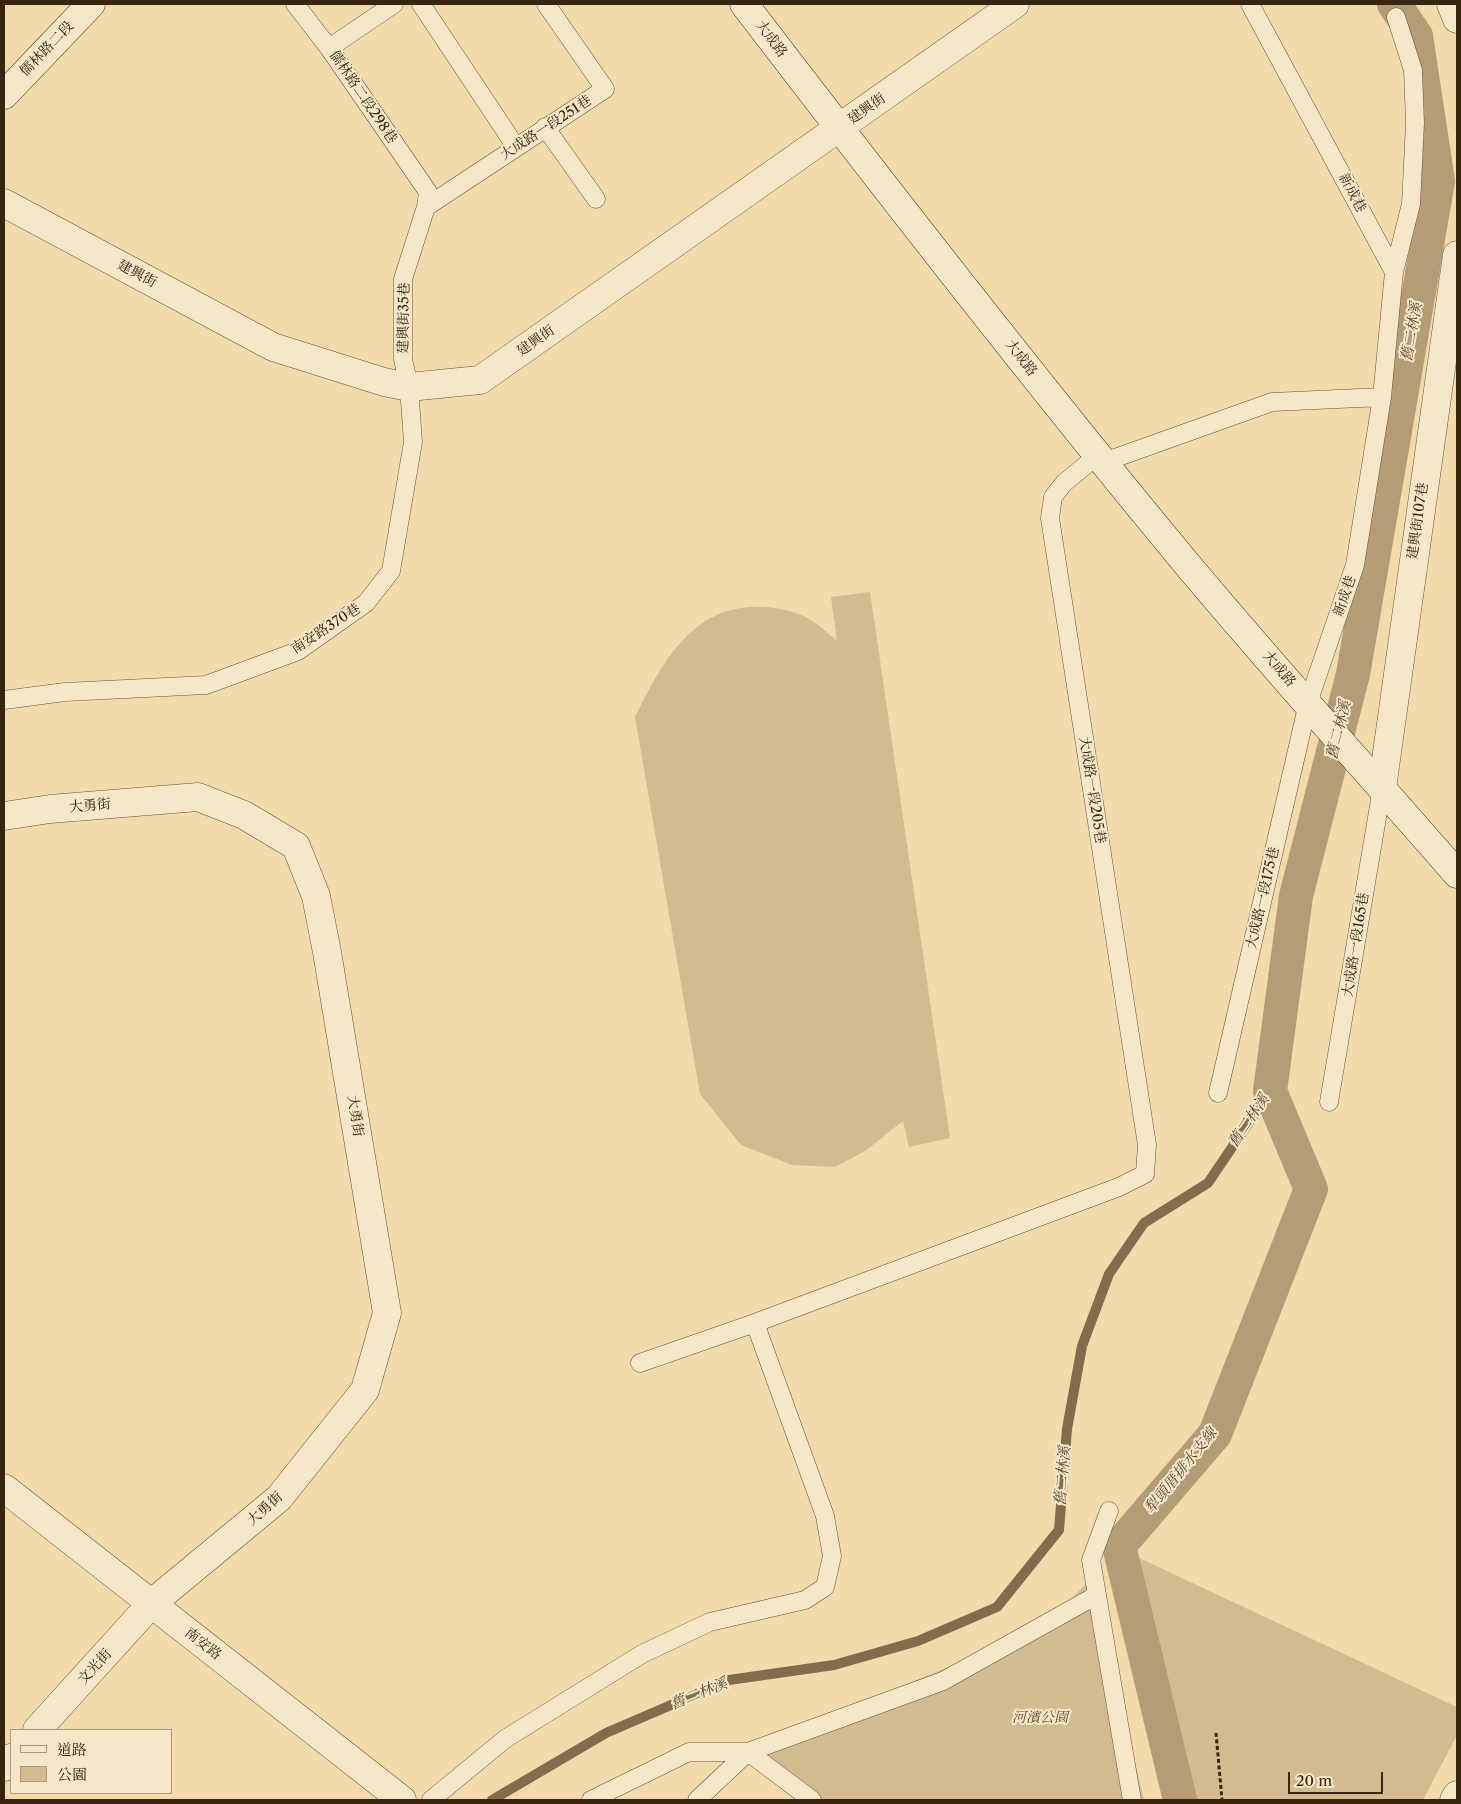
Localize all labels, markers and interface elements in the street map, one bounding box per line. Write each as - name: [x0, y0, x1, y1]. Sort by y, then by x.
- street label: 大成路: [752, 17, 790, 61]
- street label: 儒林路二段: [17, 18, 77, 80]
- street label: 儒林路二段298巷: [326, 47, 400, 147]
- street label: 建興街: [845, 90, 889, 128]
- street label: 大成路一段251巷: [497, 92, 595, 164]
- street label: 新成巷: [1335, 171, 1369, 215]
- street label: 建興街: [115, 257, 159, 291]
- street label: 建興街35巷: [395, 282, 413, 354]
- water label: 舊二林溪: [1398, 301, 1426, 363]
- street label: 建興街: [514, 322, 558, 360]
- street label: 大成路: [1001, 336, 1041, 380]
- street label: 建興街107巷: [1404, 481, 1432, 561]
- street label: 新成巷: [1330, 573, 1360, 619]
- street label: 南安路370巷: [288, 600, 364, 658]
- street label: 大成路: [1259, 648, 1299, 690]
- water label: 舊二林溪: [1323, 699, 1355, 761]
- street label: 大成路一段205巷: [1075, 735, 1109, 845]
- street label: 大勇街: [68, 796, 112, 816]
- street label: 大成路一段175巷: [1243, 845, 1283, 951]
- street label: 大成路一段165巷: [1339, 891, 1373, 999]
- water label: 舊二林溪: [1225, 1091, 1273, 1151]
- street label: 大勇街: [343, 1094, 367, 1138]
- water label: 犁頭厝排水支線: [1141, 1425, 1221, 1517]
- water label: 舊二林溪: [1051, 1445, 1075, 1507]
- street label: 大勇街: [244, 1489, 286, 1529]
- street label: 南安路: [181, 1624, 225, 1664]
- street label: 文光街: [75, 1646, 115, 1688]
- water label: 舊二林溪: [668, 1674, 730, 1714]
- park label: 河濱公園: [1012, 1710, 1068, 1726]
- legend: [10, 1729, 172, 1794]
- text: 道路: [57, 1740, 87, 1759]
- scale bar: [1291, 1762, 1386, 1794]
- text: 公園: [57, 1765, 87, 1784]
- text: 20 m: [1296, 1771, 1332, 1790]

